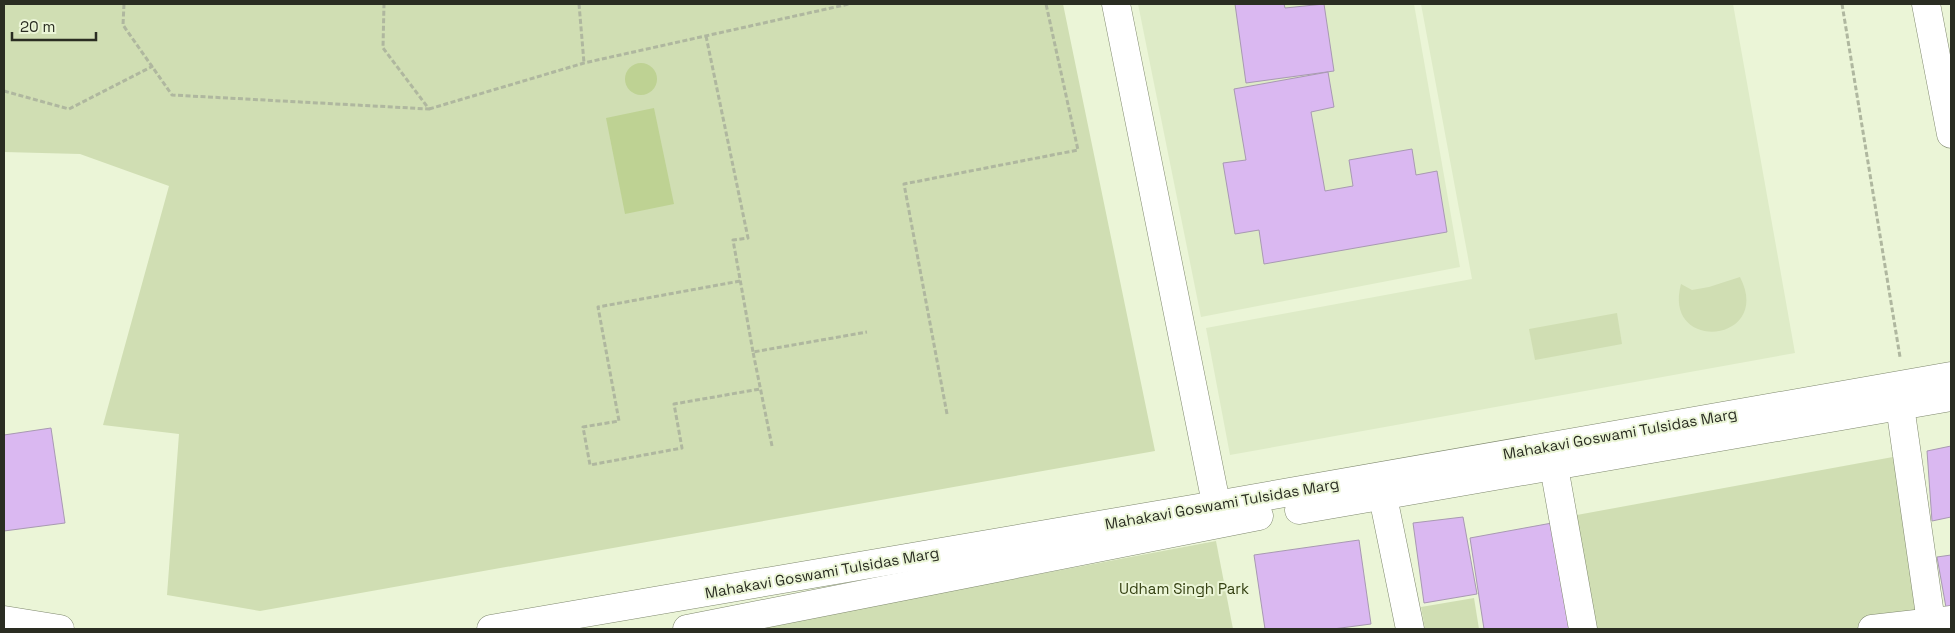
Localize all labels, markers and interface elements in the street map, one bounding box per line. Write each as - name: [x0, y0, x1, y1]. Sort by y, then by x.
- scale bar: [12, 10, 96, 42]
- text: 20 m: [20, 17, 55, 36]
- street label: Mahakavi Goswami Tulsidas Marg: [1501, 404, 1738, 463]
- street label: Mahakavi Goswami Tulsidas Marg: [1103, 474, 1340, 533]
- street label: Mahakavi Goswami Tulsidas Marg: [703, 543, 940, 602]
- park label: Udham Singh Park: [1119, 579, 1249, 598]

